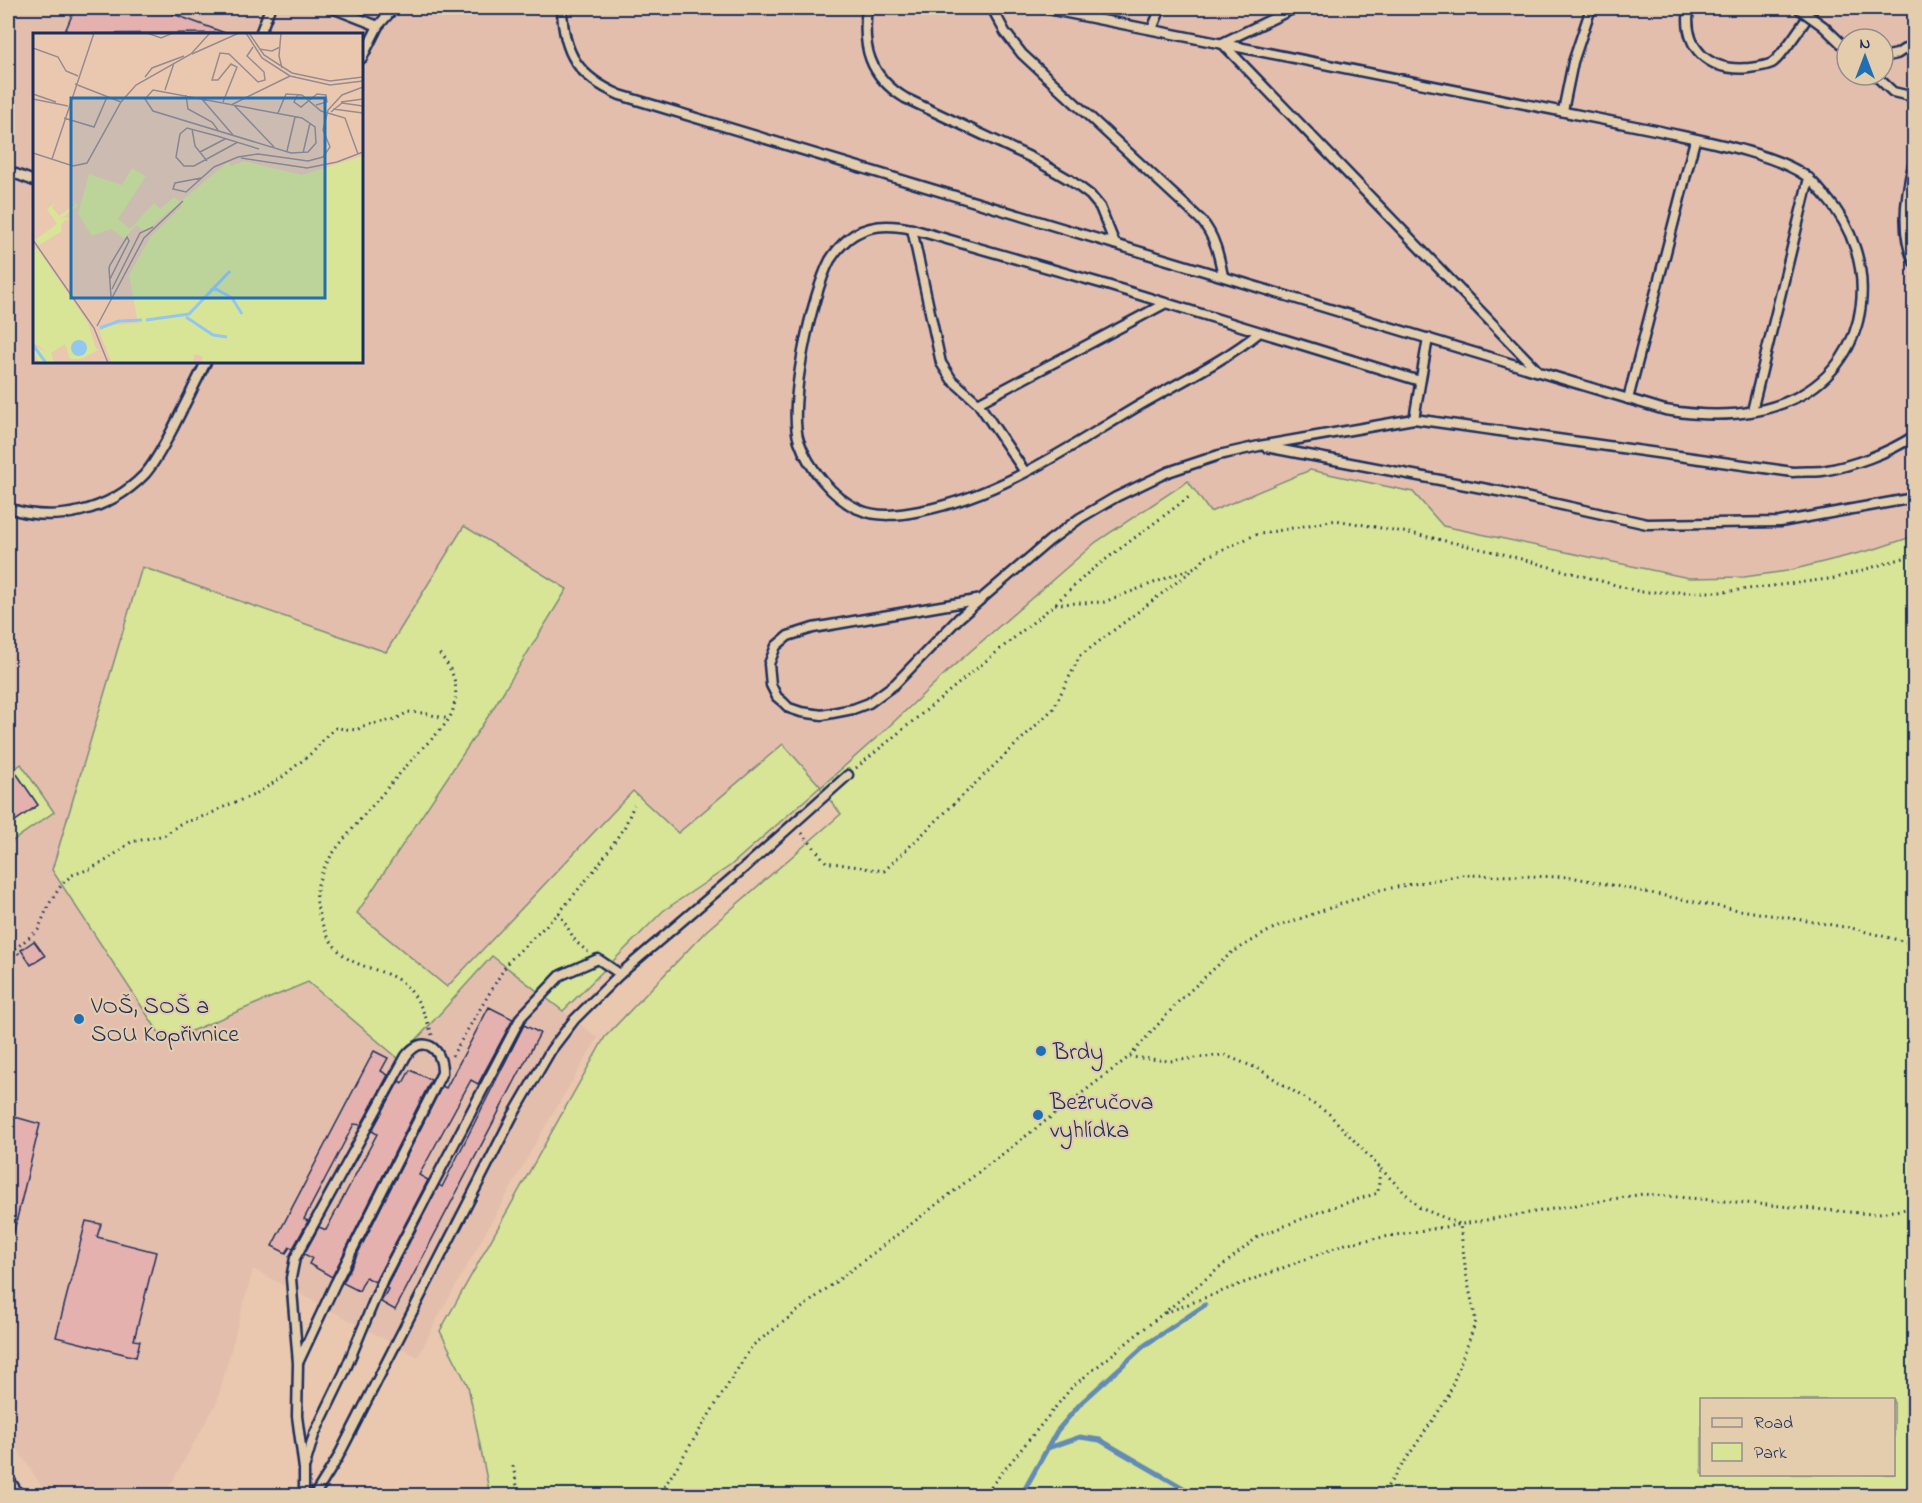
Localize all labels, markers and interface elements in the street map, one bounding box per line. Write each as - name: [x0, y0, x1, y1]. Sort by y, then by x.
- north arrow: [1835, 27, 1895, 87]
- text: N: [1860, 32, 1871, 56]
- inset map: [33, 33, 363, 363]
- place label: VOŠ, SOŠ a SOU Kopřivnice: [90, 990, 239, 1053]
- marker: VOŠ, SOŠ a SOU Kopřivnice: [72, 1012, 86, 1026]
- place label: Brdy: [1052, 1036, 1103, 1072]
- marker: Brdy: [1034, 1044, 1048, 1058]
- place label: Bezručova vyhlídka: [1049, 1086, 1153, 1150]
- marker: Bezručova vyhlídka: [1031, 1108, 1045, 1122]
- legend: [1700, 1398, 1895, 1476]
- text: Road: [1754, 1411, 1793, 1437]
- text: Park: [1754, 1441, 1787, 1467]

